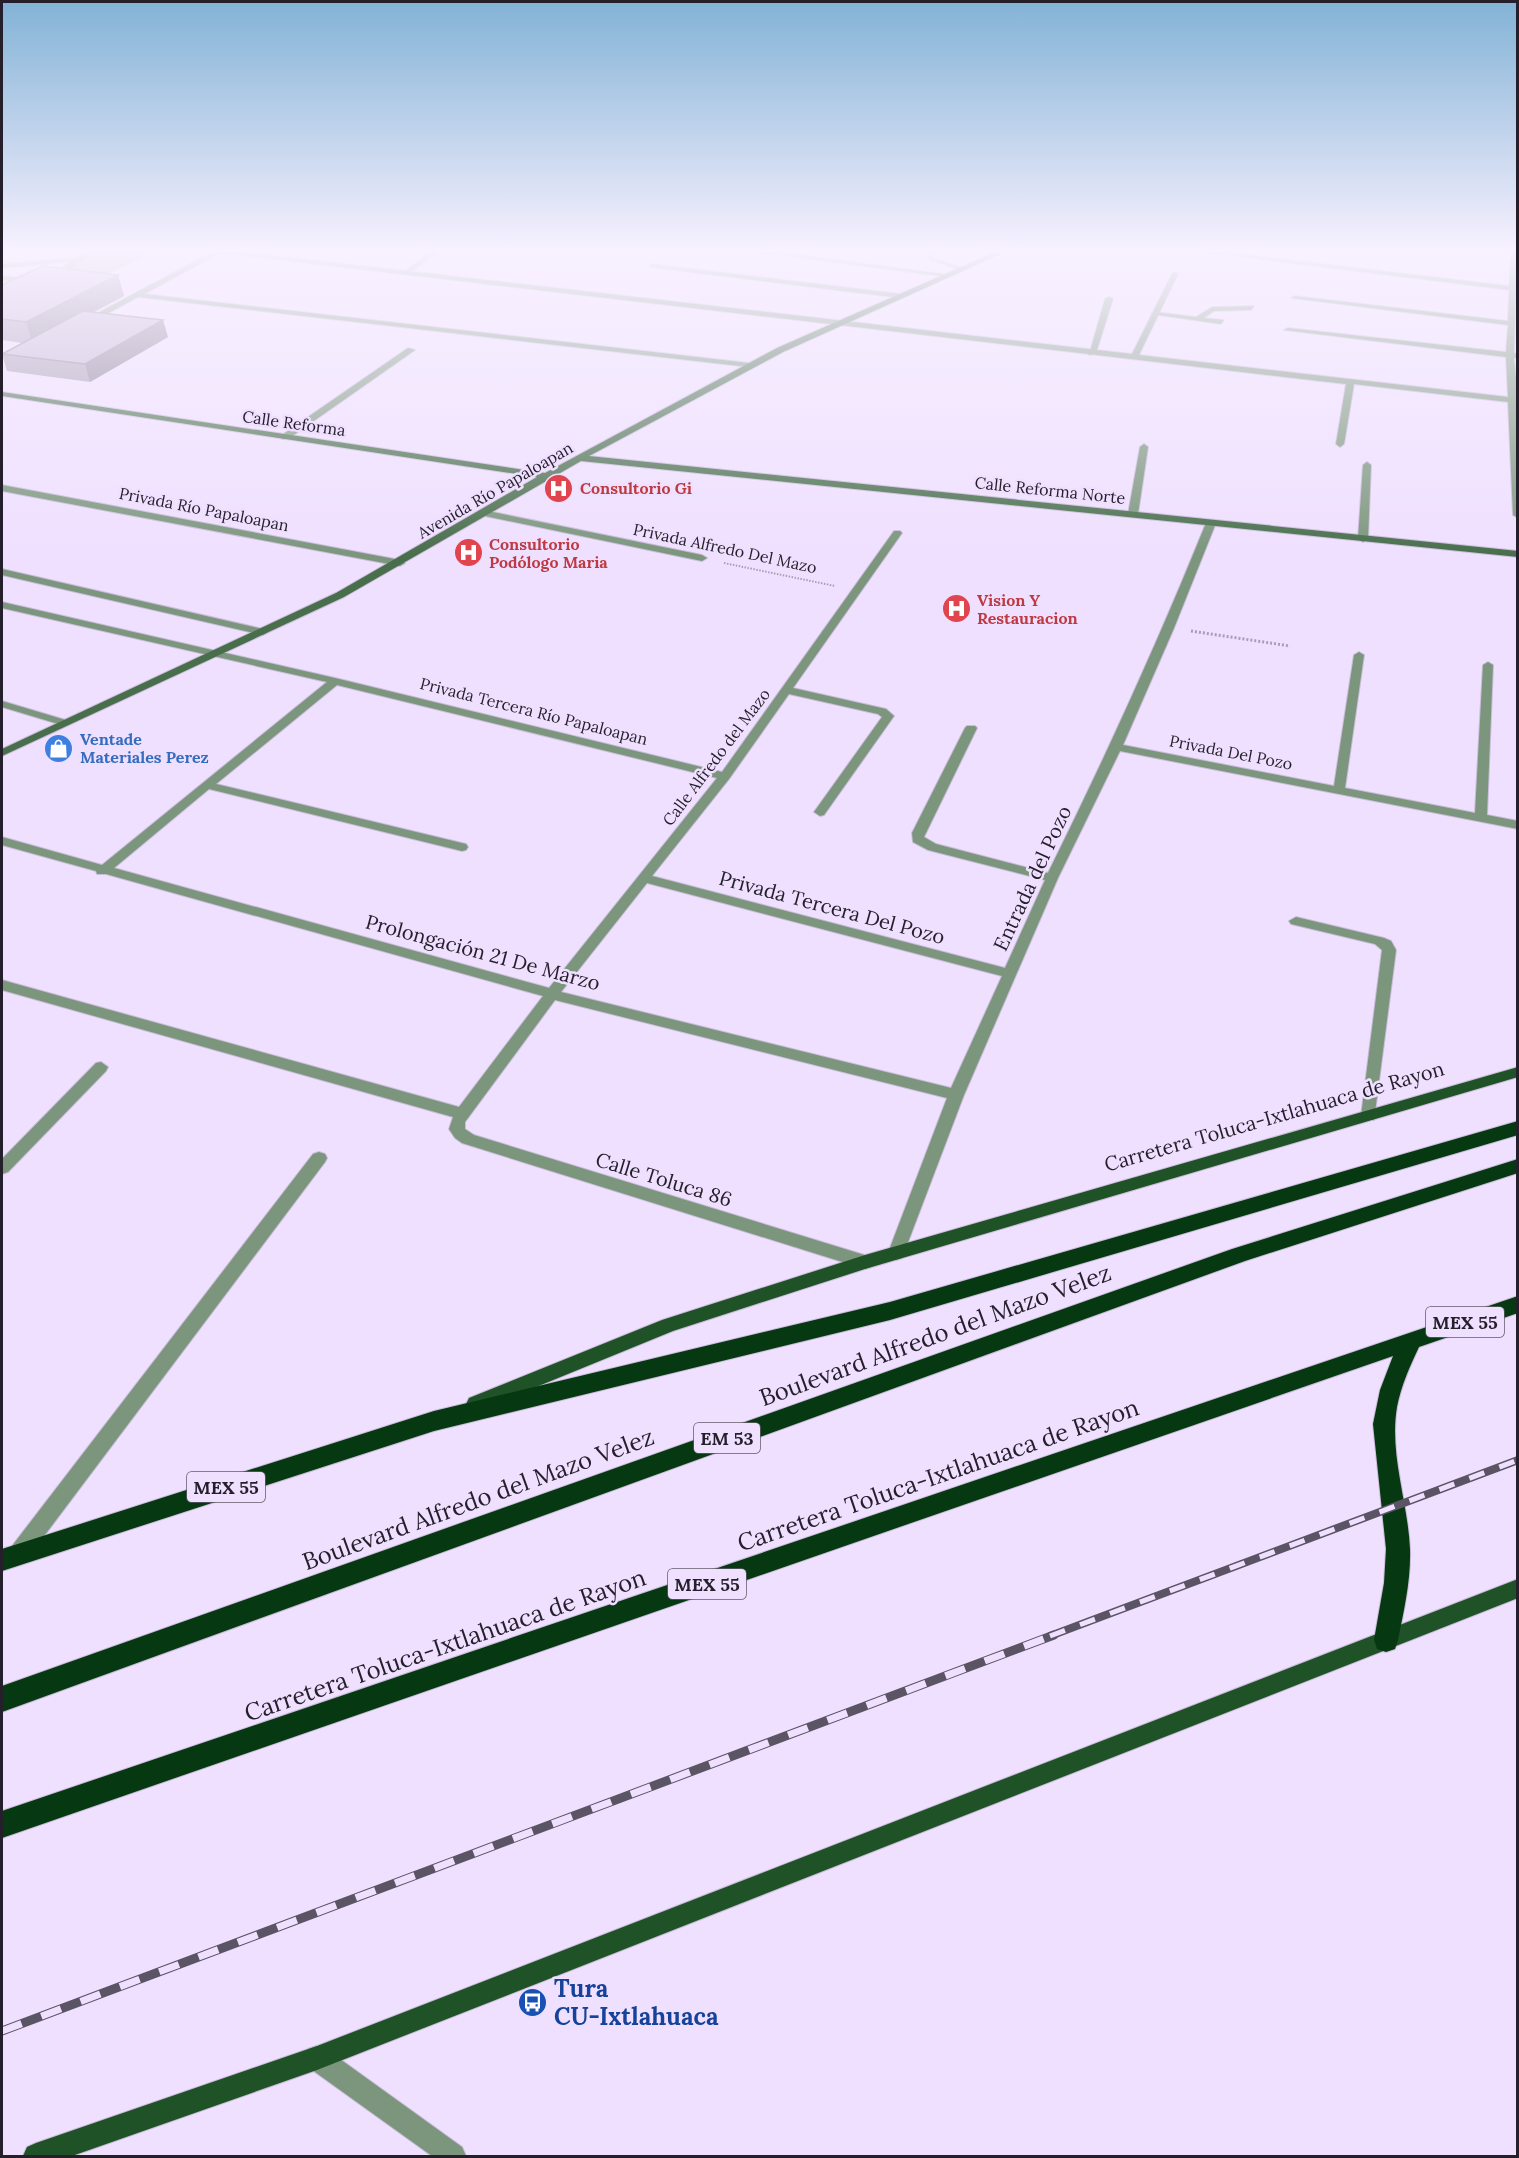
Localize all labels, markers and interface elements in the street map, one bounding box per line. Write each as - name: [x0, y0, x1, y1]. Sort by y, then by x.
- street label: Calle Reforma: [241, 406, 347, 440]
- street label: Avenida Río Papaloapan: [413, 437, 576, 543]
- hospital icon: Consultorio Gi: [543, 472, 575, 504]
- street label: Calle Reforma Norte: [974, 472, 1127, 508]
- place label: Consultorio Gi: [580, 478, 692, 498]
- street label: Privada Río Papaloapan: [117, 483, 291, 535]
- street label: Privada Alfredo Del Mazo: [631, 519, 819, 577]
- place label: Consultorio Podólogo Maria: [489, 534, 608, 572]
- hospital icon: Consultorio Podólogo Maria: [452, 537, 484, 569]
- place label: Vision Y Restauracion: [977, 590, 1078, 628]
- hospital icon: Vision Y Restauracion: [940, 593, 972, 625]
- street label: Privada Tercera Río Papaloapan: [418, 673, 650, 749]
- street label: Calle Alfredo del Mazo: [658, 684, 774, 830]
- place label: Ventade Materiales Perez: [80, 729, 209, 767]
- street label: Privada Del Pozo: [1168, 730, 1294, 774]
- shop icon: Ventade Materiales Perez: [43, 732, 75, 764]
- street label: Entrada del Pozo: [987, 801, 1077, 955]
- street label: Privada Tercera Del Pozo: [716, 865, 948, 949]
- street label: Prolongación 21 De Marzo: [363, 909, 603, 995]
- street label: Carretera Toluca-Ixtlahuaca de Rayon: [1101, 1055, 1447, 1177]
- street label: Calle Toluca 86: [593, 1146, 735, 1212]
- street label: Boulevard Alfredo del Mazo Velez: [755, 1257, 1115, 1413]
- road number: MEX 55: [1426, 1307, 1504, 1337]
- street label: Carretera Toluca-Ixtlahuaca de Rayon: [733, 1392, 1143, 1558]
- street label: Boulevard Alfredo del Mazo Velez: [298, 1421, 658, 1577]
- road number: EM 53: [694, 1423, 760, 1453]
- road number: MEX 55: [187, 1472, 265, 1502]
- street label: Carretera Toluca-Ixtlahuaca de Rayon: [240, 1562, 650, 1728]
- road number: MEX 55: [668, 1569, 746, 1599]
- place label: Tura CU-Ixtlahuaca: [554, 1973, 719, 2032]
- bus stop icon: Tura CU-Ixtlahuaca: [517, 1986, 549, 2018]

